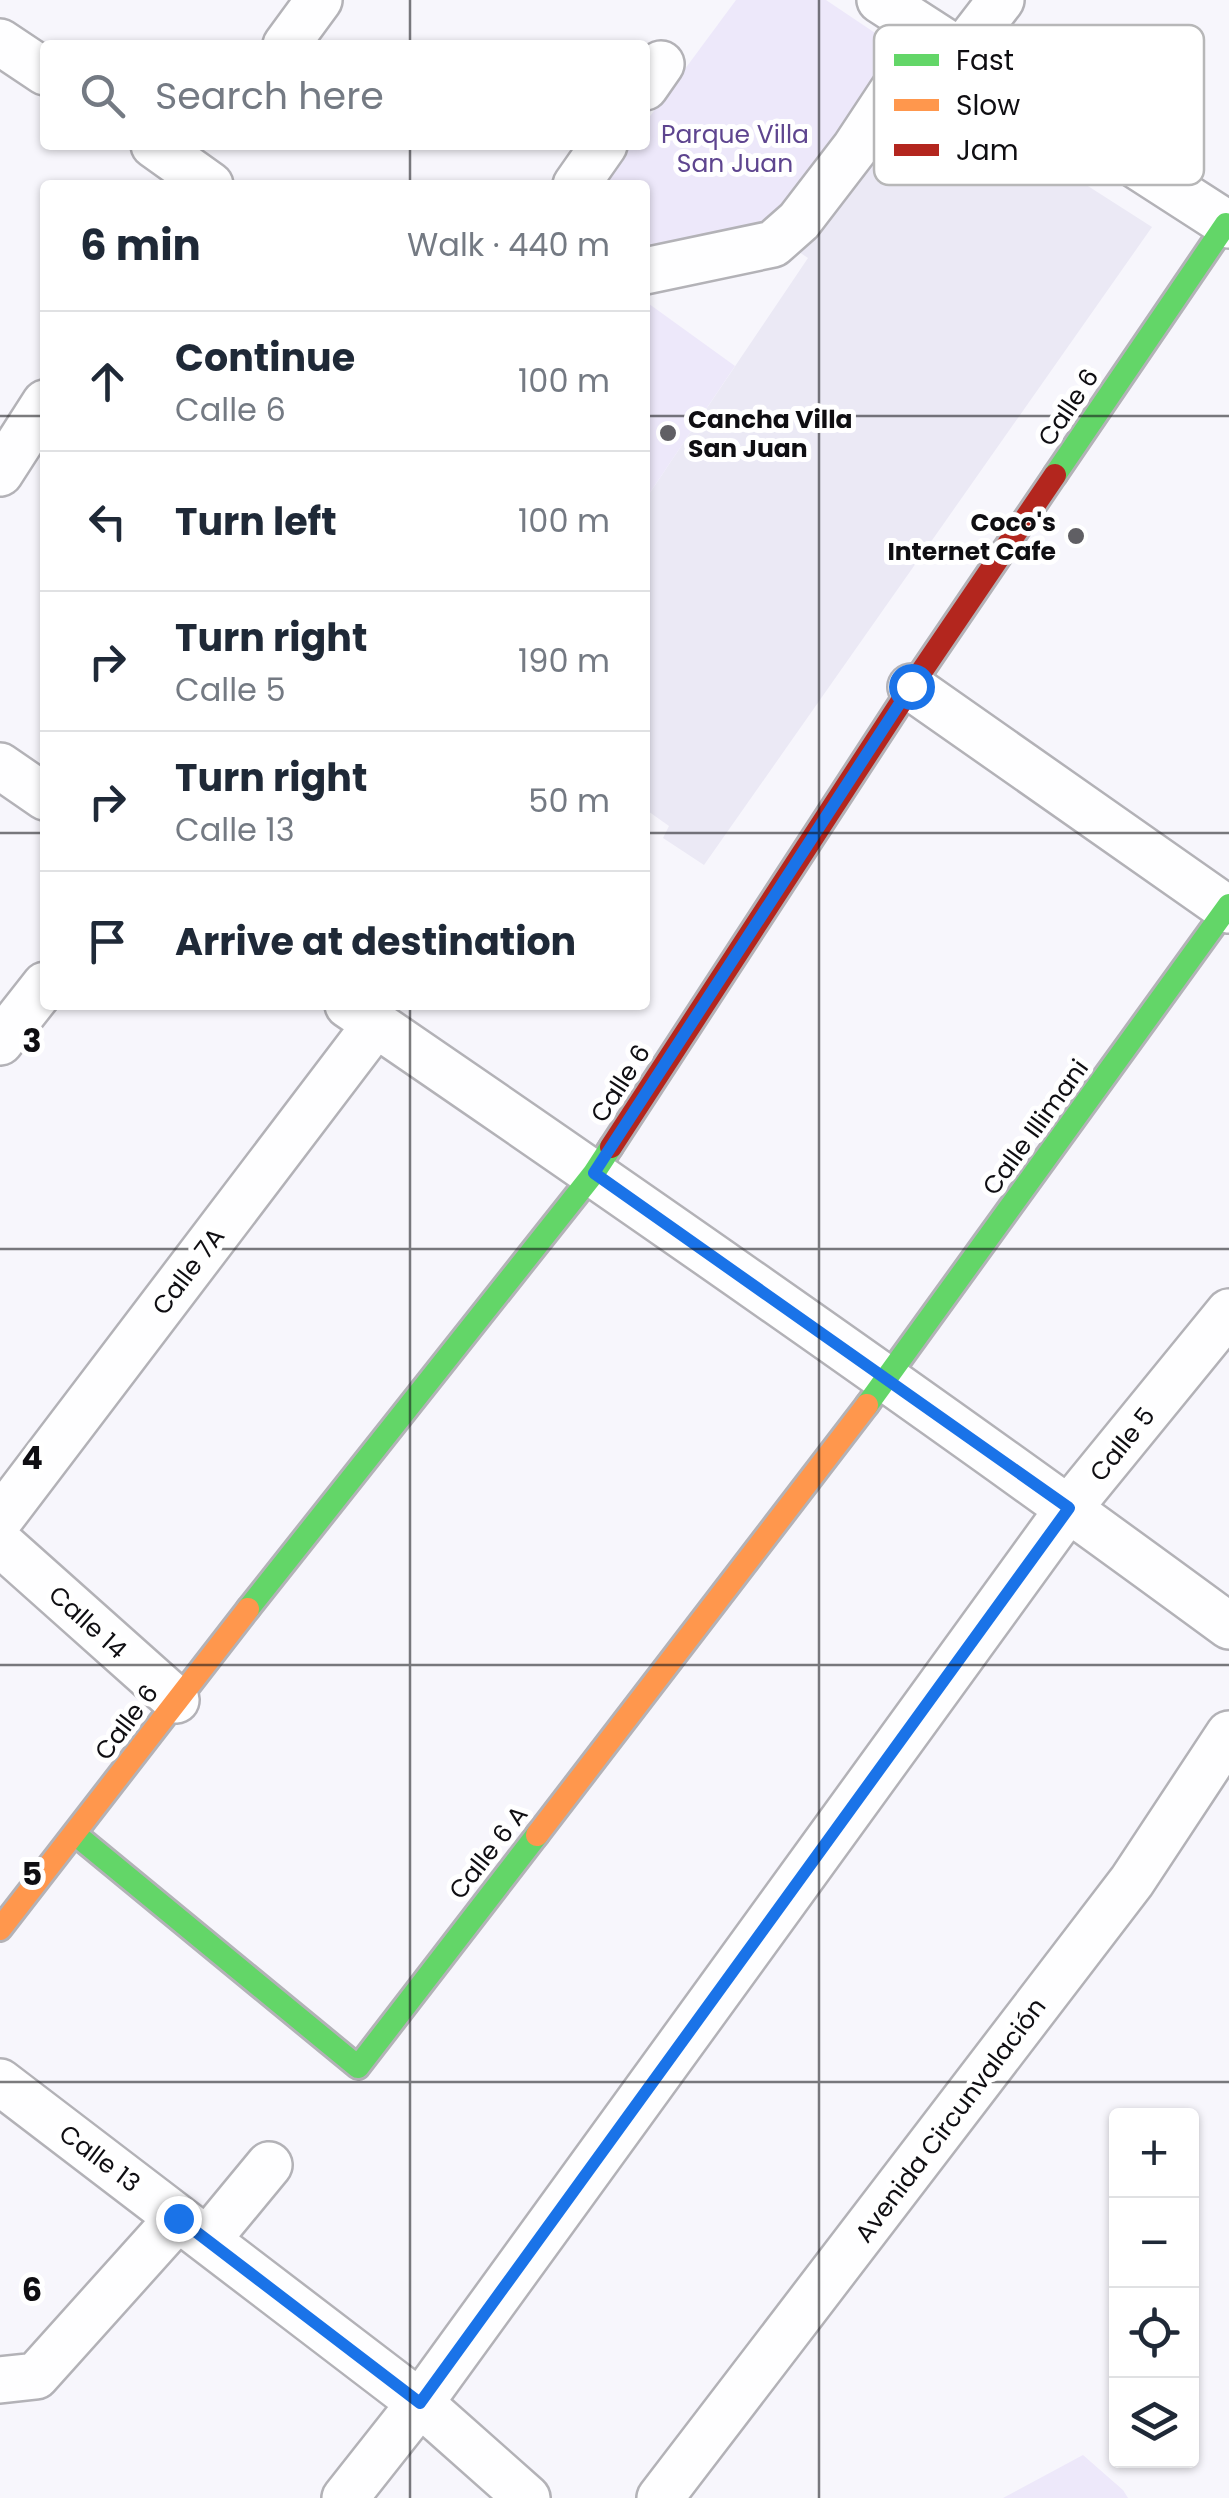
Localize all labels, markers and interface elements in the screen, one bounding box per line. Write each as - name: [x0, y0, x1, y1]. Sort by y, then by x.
- legend: [874, 25, 1204, 185]
- search box: [40, 40, 650, 150]
- text: Fast: [956, 41, 1014, 80]
- icon: search: [75, 68, 130, 123]
- text: Search here: [155, 69, 384, 122]
- text: Slow: [956, 86, 1020, 125]
- park label: Parque Villa San Juan: [661, 117, 809, 181]
- text: Jam: [956, 131, 1019, 170]
- text: 6 min: [80, 216, 201, 275]
- text: Walk · 440 m: [407, 222, 610, 267]
- text: Continue: [175, 331, 355, 384]
- icon: ahead: [80, 354, 135, 409]
- text: 100 m: [518, 358, 610, 403]
- street label: Calle 6: [1030, 362, 1107, 453]
- text: Calle 6: [175, 387, 286, 432]
- place label: Cancha Villa San Juan: [688, 402, 852, 466]
- marker: Cancha Villa San Juan: [657, 422, 679, 444]
- icon: left: [80, 494, 135, 549]
- text: Turn left: [175, 495, 337, 548]
- text: 100 m: [518, 498, 610, 543]
- place label: Coco's Internet Cafe: [887, 505, 1056, 569]
- marker: Coco's Internet Cafe: [1065, 525, 1087, 547]
- text: Turn right: [175, 611, 367, 664]
- icon: right: [80, 634, 135, 689]
- text: 190 m: [518, 638, 610, 683]
- route start: [889, 664, 935, 710]
- text: Calle 5: [175, 667, 286, 712]
- text: Turn right: [175, 751, 367, 804]
- icon: right: [80, 774, 135, 829]
- text: 50 m: [528, 778, 610, 823]
- text: Calle 13: [175, 807, 295, 852]
- icon: arrive: [80, 914, 135, 969]
- text: Arrive at destination: [175, 915, 576, 968]
- text: 3: [22, 1018, 42, 1063]
- street label: Calle 6: [582, 1037, 659, 1129]
- street label: Calle Illimani: [974, 1052, 1097, 1202]
- street label: Calle 7A: [144, 1220, 233, 1322]
- street label: Calle 5: [1082, 1400, 1163, 1489]
- text: 4: [21, 1435, 43, 1480]
- street label: Calle 14: [41, 1578, 134, 1667]
- street label: Calle 6: [86, 1677, 166, 1767]
- street label: Calle 6 A: [441, 1798, 536, 1906]
- text: 5: [22, 1851, 42, 1896]
- street label: Avenida Circunvalación: [847, 1991, 1054, 2250]
- map controls: [1109, 2108, 1199, 2468]
- button: +: [1109, 2108, 1199, 2198]
- street label: Calle 13: [52, 2116, 148, 2200]
- route end: [156, 2196, 202, 2242]
- button: −: [1109, 2198, 1199, 2288]
- text: 6: [22, 2267, 42, 2312]
- button: locate: [1109, 2288, 1199, 2378]
- button: layers: [1109, 2378, 1199, 2468]

